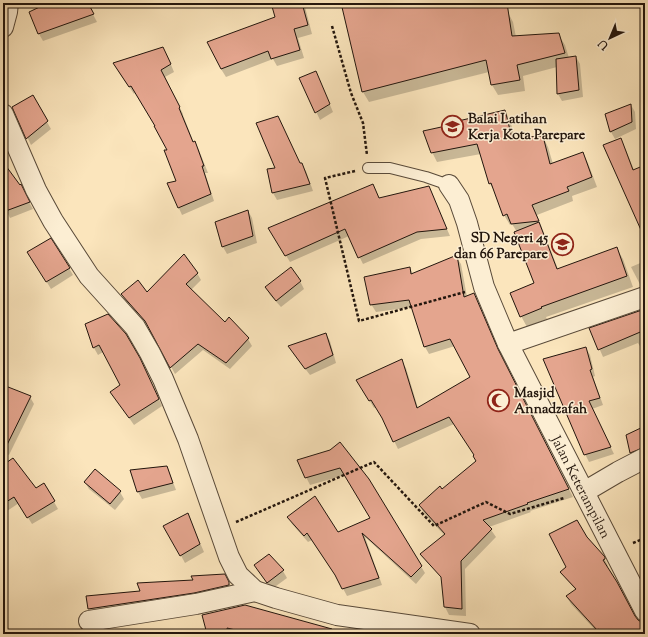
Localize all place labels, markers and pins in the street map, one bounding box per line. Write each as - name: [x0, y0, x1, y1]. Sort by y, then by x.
- place label: Balai Latihan Kerja Kota Parepare: [468, 110, 586, 146]
- school or university icon: Balai Latihan Kerja Kota Parepare: [439, 113, 465, 139]
- place label: SD Negeri 45 dan 66 Parepare: [454, 229, 548, 265]
- school or university icon: SD Negeri 45 dan 66 Parepare: [550, 232, 576, 258]
- place label: Masjid Annadzafah: [514, 384, 588, 420]
- mosque icon: Masjid Annadzafah: [486, 387, 512, 413]

